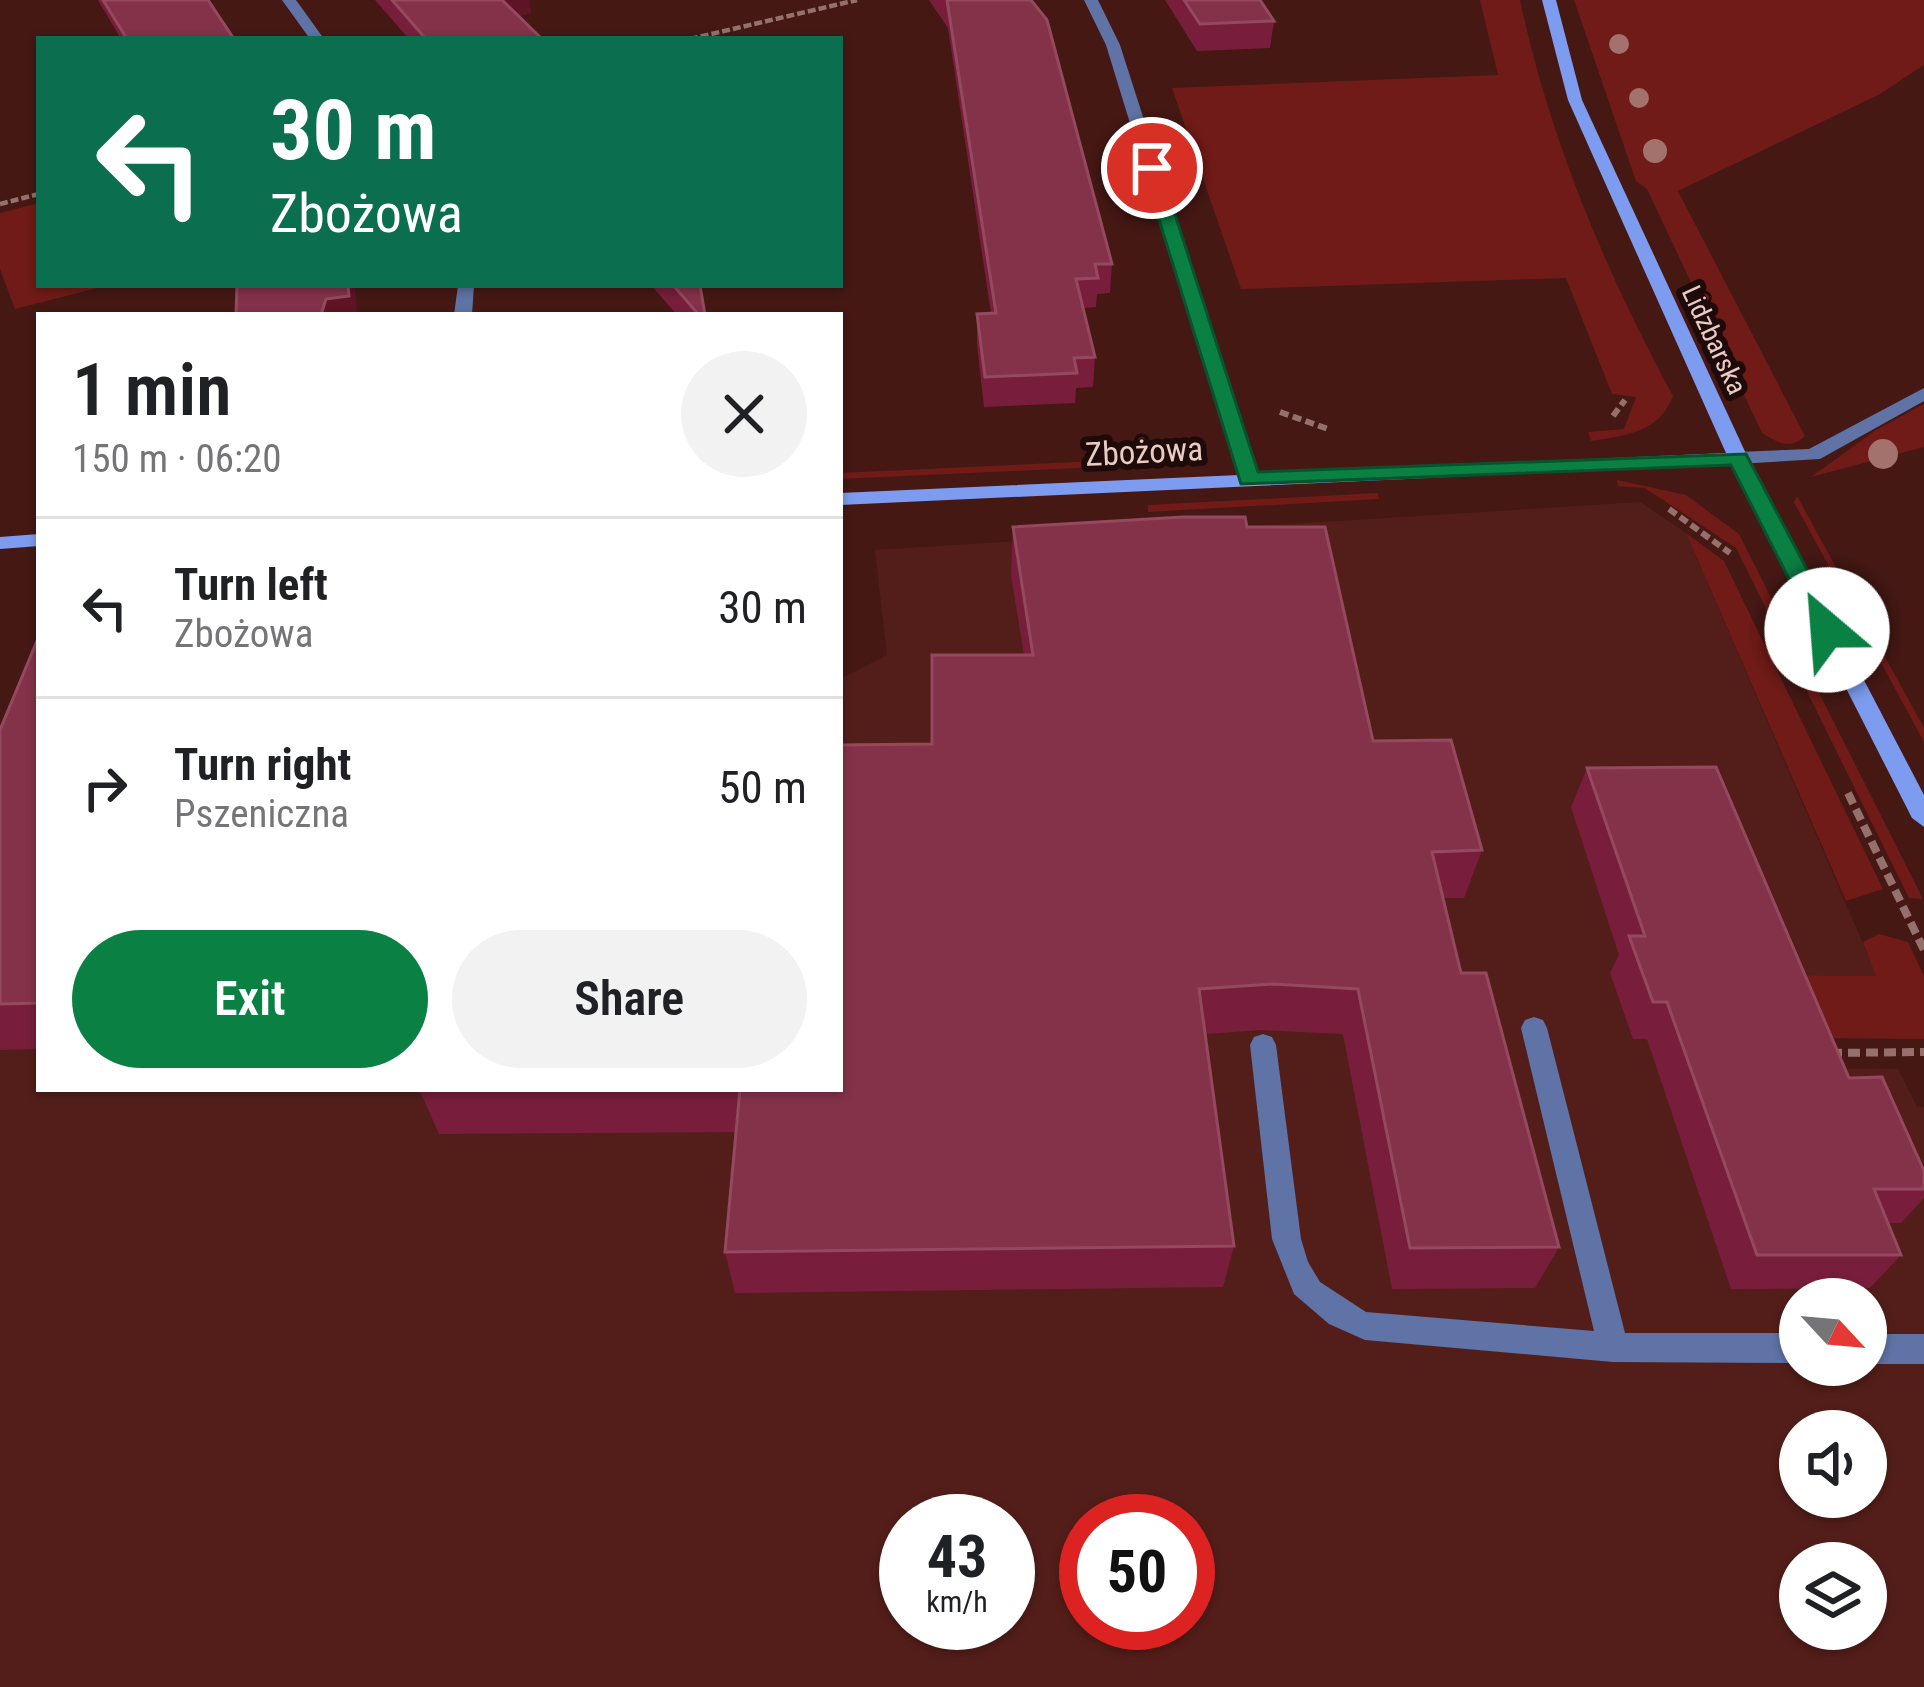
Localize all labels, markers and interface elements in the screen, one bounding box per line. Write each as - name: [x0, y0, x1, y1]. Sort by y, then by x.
- text: 30 m: [270, 81, 437, 180]
- icon: left: [72, 84, 228, 240]
- pin: [1101, 117, 1203, 219]
- icon: arrive: [1119, 135, 1185, 201]
- text: Zbożowa: [270, 182, 463, 245]
- street label: Lidzbarska: [1675, 281, 1753, 399]
- text: 1 min: [72, 348, 231, 433]
- button: close: [681, 351, 807, 477]
- street label: Zbożowa: [1084, 429, 1204, 474]
- text: 150 m · 06:20: [72, 436, 282, 482]
- text: Turn left: [174, 558, 328, 611]
- position arrow: [1764, 567, 1890, 693]
- icon: left: [72, 575, 138, 641]
- text: 30 m: [718, 581, 807, 634]
- text: Zbożowa: [174, 611, 313, 657]
- text: Turn right: [174, 738, 351, 791]
- icon: right: [72, 755, 138, 821]
- text: 50 m: [718, 761, 807, 814]
- text: Pszeniczna: [174, 791, 349, 837]
- button: Exit: [72, 930, 428, 1068]
- button: Share: [452, 930, 807, 1068]
- north arrow: [1779, 1278, 1887, 1386]
- map controls: [1779, 1278, 1887, 1650]
- button: sound: [1779, 1410, 1887, 1518]
- speed limit sign: 50: [1059, 1494, 1215, 1650]
- text: 43: [927, 1521, 987, 1592]
- button: layers: [1779, 1542, 1887, 1650]
- text: km/h: [926, 1584, 988, 1619]

